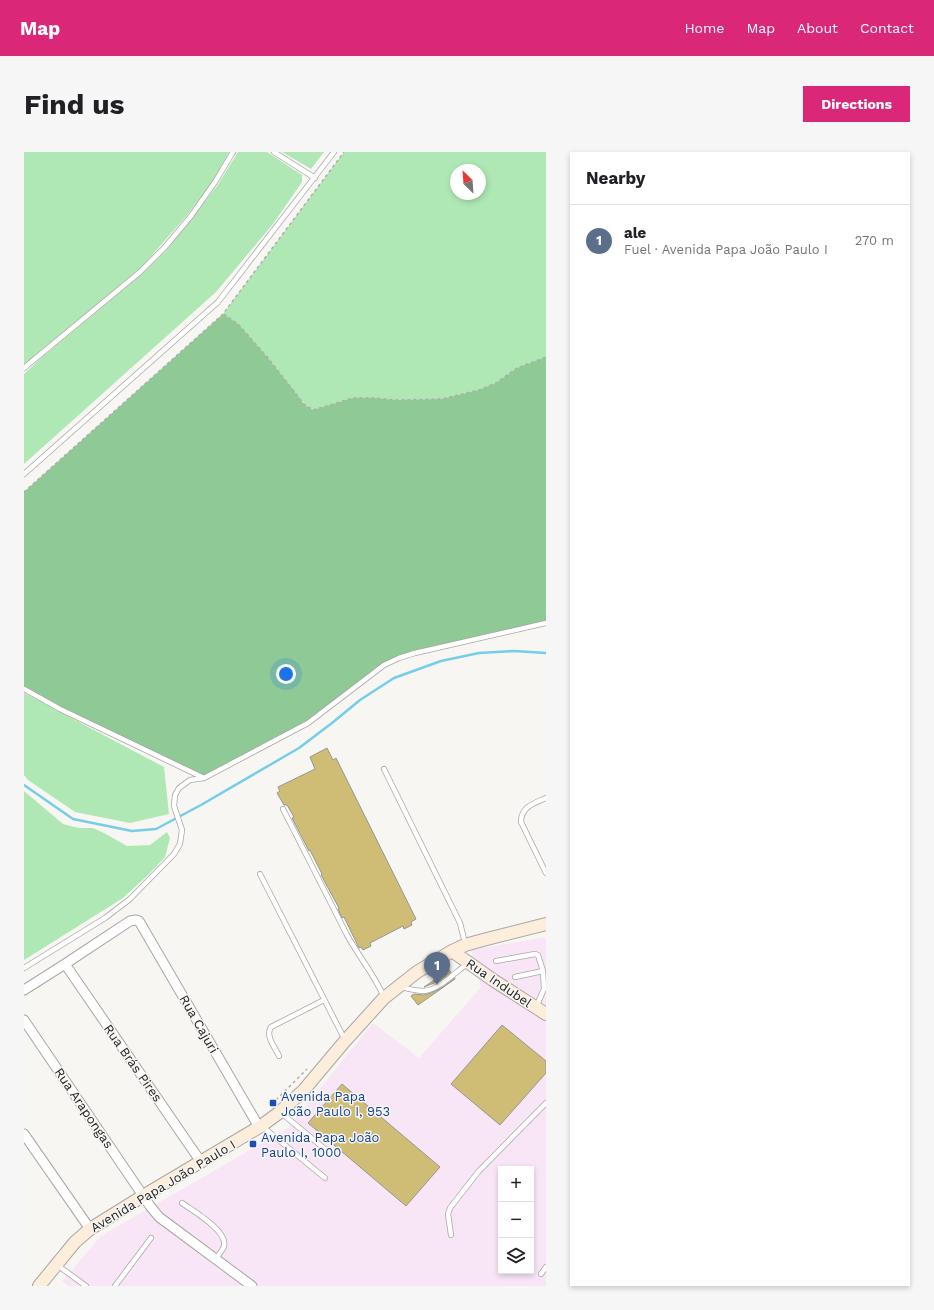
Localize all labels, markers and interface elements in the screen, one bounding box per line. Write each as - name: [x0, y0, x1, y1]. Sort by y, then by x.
- text: Map: [20, 17, 60, 40]
- text: Home: [684, 20, 724, 36]
- text: Map: [746, 20, 775, 36]
- text: About: [797, 20, 838, 36]
- text: Contact: [860, 20, 914, 36]
- button: Directions: [803, 86, 910, 122]
- text: Find us: [24, 88, 124, 121]
- north arrow: [450, 164, 486, 200]
- text: Nearby: [586, 168, 645, 188]
- text: ale: [624, 224, 646, 242]
- text: 1: [596, 233, 602, 248]
- text: 270 m: [855, 233, 894, 248]
- text: Fuel · Avenida Papa João Paulo I: [624, 242, 828, 257]
- your location: [276, 664, 296, 684]
- pin: 1: [424, 952, 450, 985]
- street label: Rua Indubel: [463, 956, 535, 1010]
- street label: Rua Cajuri: [176, 992, 222, 1056]
- street label: Rua Brás Pires: [101, 1021, 165, 1105]
- street label: Rua Arapongas: [52, 1065, 116, 1151]
- place label: Avenida Papa João Paulo I, 953: [281, 1089, 390, 1119]
- marker: Avenida Papa João Paulo I, 953: [268, 1098, 278, 1108]
- place label: Avenida Papa João Paulo I, 1000: [261, 1130, 380, 1160]
- street label: Avenida Papa João Paulo I: [88, 1137, 238, 1235]
- marker: Avenida Papa João Paulo I, 1000: [248, 1139, 258, 1149]
- map controls: [498, 1166, 534, 1274]
- button: +: [498, 1166, 534, 1202]
- button: −: [498, 1202, 534, 1238]
- button: layers: [498, 1238, 534, 1274]

